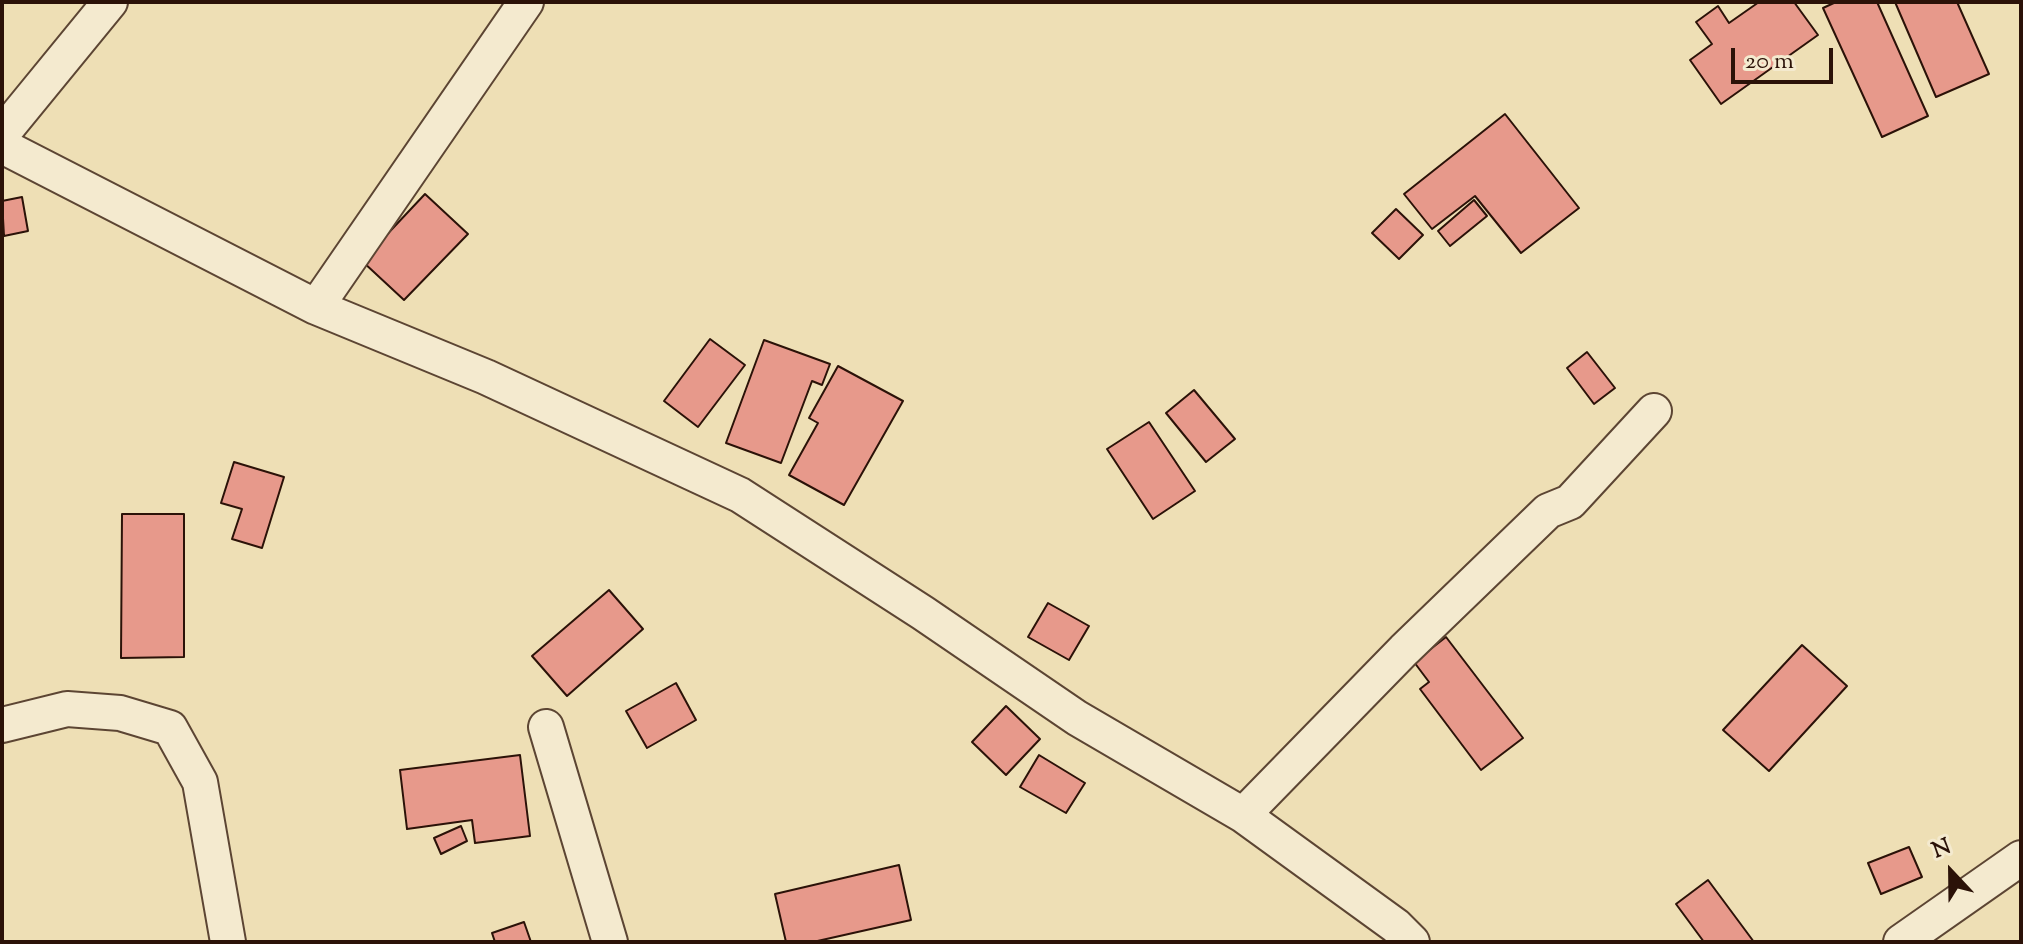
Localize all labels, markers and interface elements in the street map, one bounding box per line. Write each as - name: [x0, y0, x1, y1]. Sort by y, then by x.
- scale bar: [1735, 32, 1837, 82]
- text: 20 m: [1745, 45, 1794, 79]
- north arrow: [1911, 832, 1991, 912]
- text: N: [1928, 832, 1956, 868]

